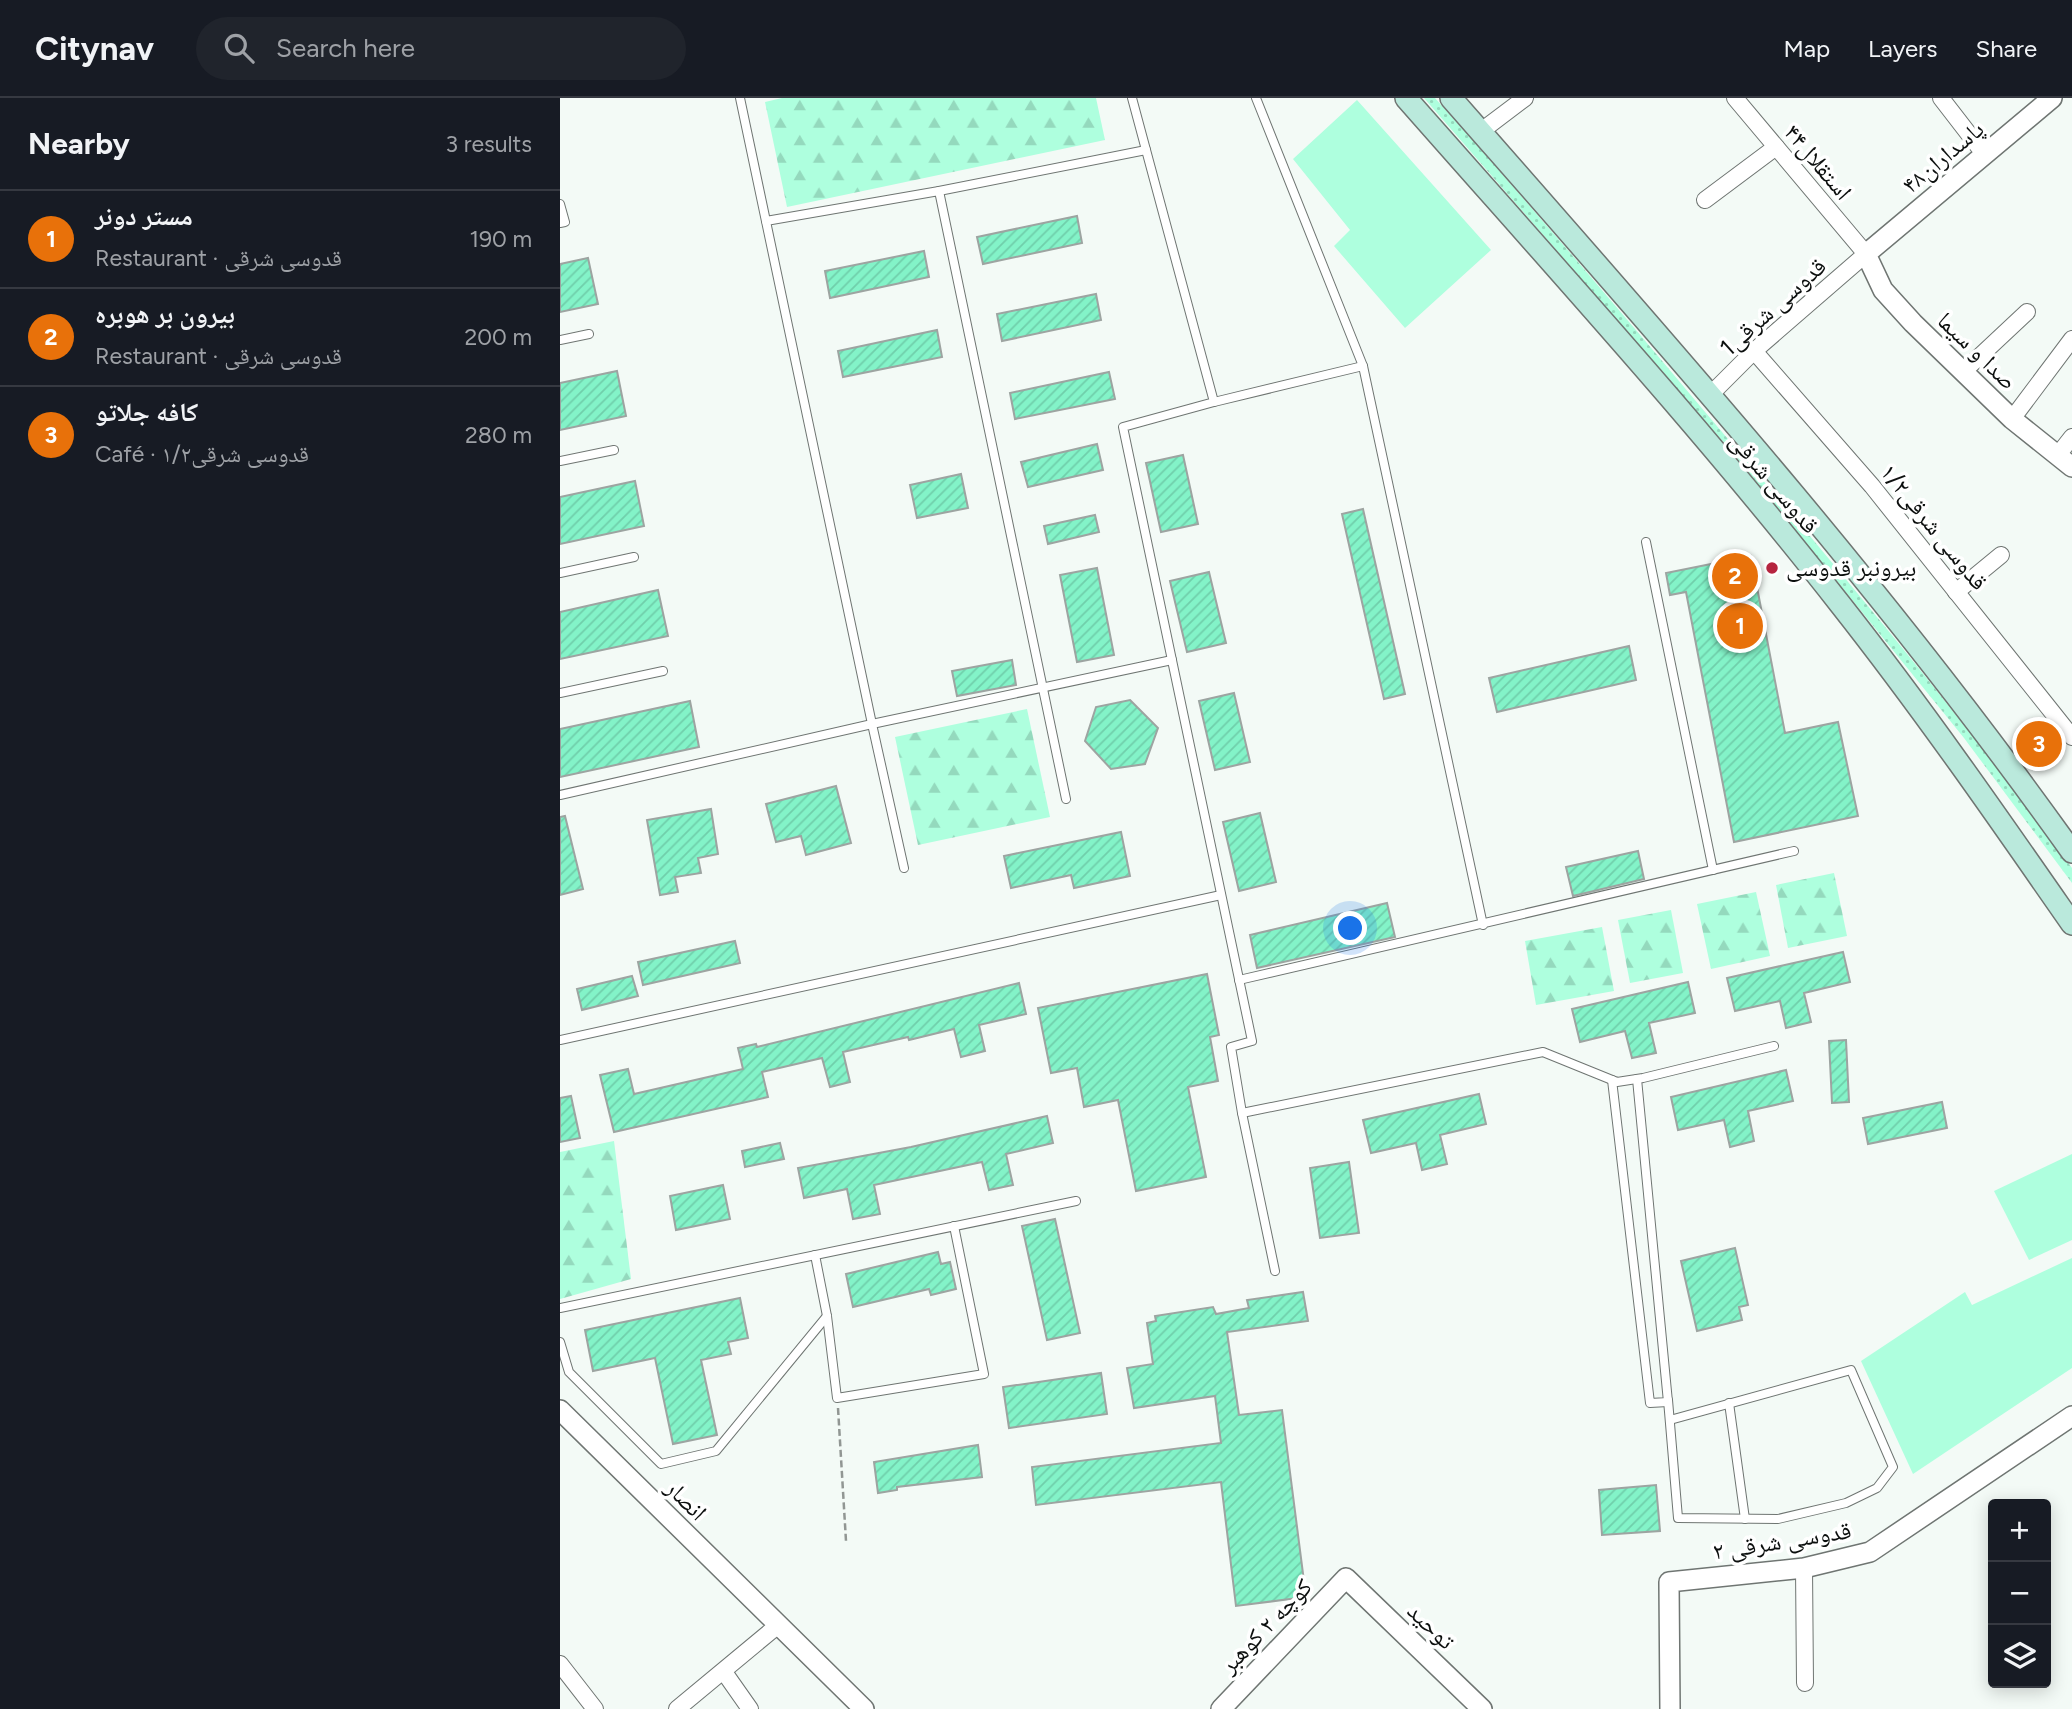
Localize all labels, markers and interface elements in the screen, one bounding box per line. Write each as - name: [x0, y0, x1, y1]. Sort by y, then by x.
- search box: [196, 17, 686, 80]
- text: Citynav: [35, 29, 154, 68]
- icon: search: [220, 29, 258, 67]
- text: Search here: [276, 32, 415, 64]
- text: Map: [1783, 34, 1830, 63]
- text: Layers: [1868, 34, 1937, 63]
- text: Share: [1975, 34, 2037, 63]
- street label: پاسداران۴۸: [1896, 114, 1990, 199]
- street label: استقلال۴۴: [1778, 118, 1858, 205]
- text: Nearby: [28, 125, 130, 162]
- text: 3 results: [445, 130, 532, 158]
- text: مستر دونر: [95, 200, 193, 232]
- text: 1: [46, 225, 56, 253]
- text: 190 m: [469, 225, 532, 253]
- text: Restaurant · قدوسی شرقی: [95, 244, 342, 272]
- street label: 1قدوسی شرقی: [1714, 251, 1832, 362]
- text: بیرون بر هوبره: [95, 298, 235, 330]
- street label: صدا و سیما: [1931, 306, 2023, 396]
- text: 2: [44, 323, 58, 351]
- text: 200 m: [464, 323, 532, 351]
- text: Restaurant · قدوسی شرقی: [95, 342, 342, 370]
- text: کافه جلاتو: [95, 396, 198, 428]
- text: 3: [45, 421, 57, 449]
- text: 280 m: [465, 421, 532, 449]
- street label: قدوسی شرقی: [1724, 426, 1825, 539]
- text: Café · قدوسی شرقی۱/۲: [95, 440, 309, 468]
- street label: قدوسی شرقی۱/۲: [1875, 458, 1994, 596]
- pin: 2: [1712, 550, 1758, 602]
- place label: بیرونبر قدوسی: [1786, 553, 1916, 582]
- marker: بیرونبر قدوسی: [1764, 560, 1780, 576]
- pin: 1: [1717, 600, 1763, 652]
- pin: 3: [2016, 718, 2062, 770]
- your location: [1333, 911, 1367, 945]
- street label: انصار: [659, 1472, 713, 1526]
- map controls: [1988, 1499, 2051, 1688]
- button: +: [1988, 1499, 2051, 1562]
- street label: قدوسی شرقی ۲: [1711, 1515, 1853, 1566]
- button: −: [1988, 1562, 2051, 1625]
- street label: کوچه ۲ کوهبر: [1213, 1572, 1318, 1680]
- street label: توحید: [1402, 1596, 1461, 1655]
- button: layers: [1988, 1625, 2051, 1688]

